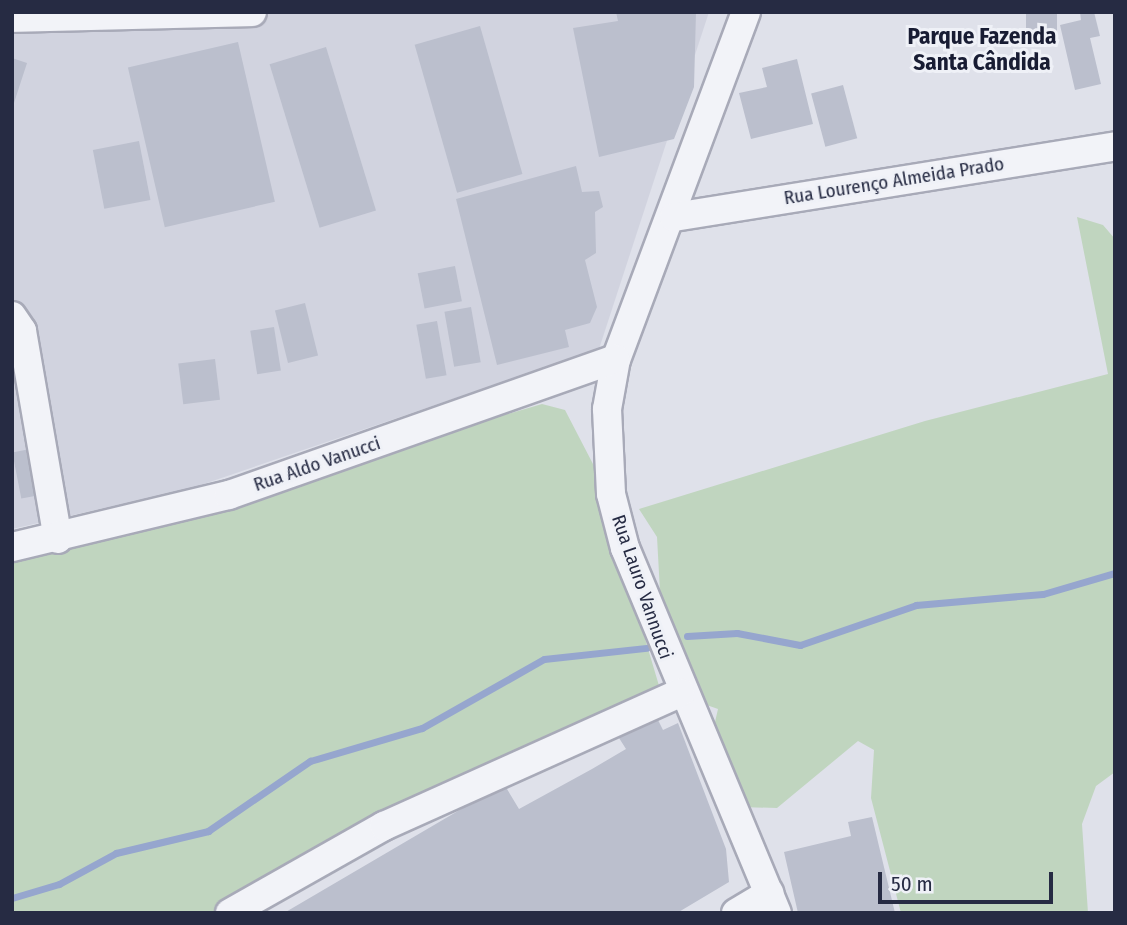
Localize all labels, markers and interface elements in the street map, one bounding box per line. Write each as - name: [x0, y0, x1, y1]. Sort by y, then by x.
- district label: Parque Fazenda Santa Cândida: [908, 22, 1056, 76]
- street label: Rua Lourenço Almeida Prado: [782, 152, 1006, 210]
- street label: Rua Aldo Vanucci: [251, 432, 383, 496]
- street label: Rua Lauro Vannucci: [607, 512, 677, 662]
- scale bar: [882, 858, 1057, 902]
- text: 50 m: [891, 871, 933, 897]

